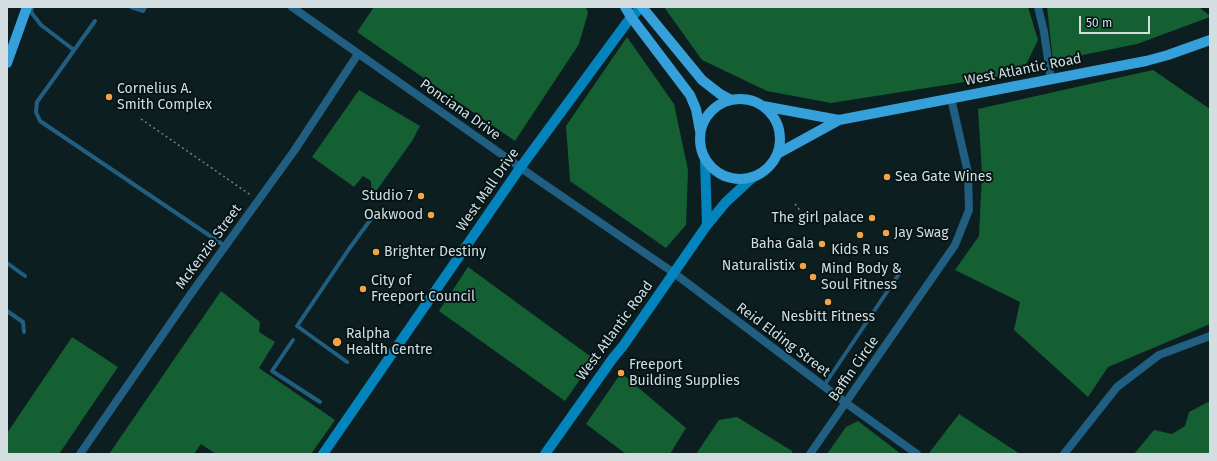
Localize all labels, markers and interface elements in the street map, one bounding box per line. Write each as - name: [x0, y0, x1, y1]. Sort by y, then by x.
- scale bar: [1081, 8, 1152, 34]
- text: 50 m: [1086, 16, 1112, 30]
- street label: West Atlantic Road: [963, 50, 1083, 90]
- street label: Ponciana Drive: [416, 76, 504, 144]
- place label: Cornelius A. Smith Complex: [117, 81, 212, 114]
- marker: Cornelius A. Smith Complex: [104, 92, 114, 102]
- street label: West Mall Drive: [453, 145, 523, 235]
- place label: Sea Gate Wines: [895, 169, 992, 185]
- marker: Sea Gate Wines: [882, 172, 892, 182]
- place label: Studio 7: [362, 188, 413, 204]
- marker: Studio 7: [416, 191, 426, 201]
- street label: McKenzie Street: [173, 201, 245, 293]
- place label: Oakwood: [364, 207, 423, 223]
- marker: Oakwood: [426, 210, 436, 220]
- place label: The girl palace: [771, 210, 864, 226]
- marker: The girl palace: [867, 213, 877, 223]
- place label: Jay Swag: [894, 225, 949, 241]
- marker: Jay Swag: [881, 228, 891, 238]
- marker: Kids R us: [855, 230, 865, 240]
- place label: Baha Gala: [750, 236, 814, 252]
- marker: Baha Gala: [817, 239, 827, 249]
- place label: Kids R us: [831, 242, 889, 258]
- place label: Brighter Destiny: [384, 244, 486, 260]
- marker: Brighter Destiny: [371, 247, 381, 257]
- place label: Naturalistix: [722, 258, 795, 274]
- marker: Naturalistix: [798, 261, 808, 271]
- place label: Mind Body & Soul Fitness: [821, 261, 902, 294]
- marker: Mind Body & Soul Fitness: [808, 272, 818, 282]
- place label: City of Freeport Council: [371, 273, 475, 306]
- street label: West Atlantic Road: [573, 278, 657, 384]
- marker: City of Freeport Council: [358, 284, 368, 294]
- marker: Nesbitt Fitness: [823, 297, 833, 307]
- street label: Reid Elding Street: [733, 299, 833, 381]
- place label: Nesbitt Fitness: [781, 309, 875, 325]
- place label: Ralpha Health Centre: [346, 326, 433, 358]
- street label: Baffin Circle: [825, 333, 883, 405]
- marker: Ralpha Health Centre: [331, 336, 343, 348]
- place label: Freeport Building Supplies: [629, 357, 740, 390]
- marker: Freeport Building Supplies: [616, 368, 626, 378]

